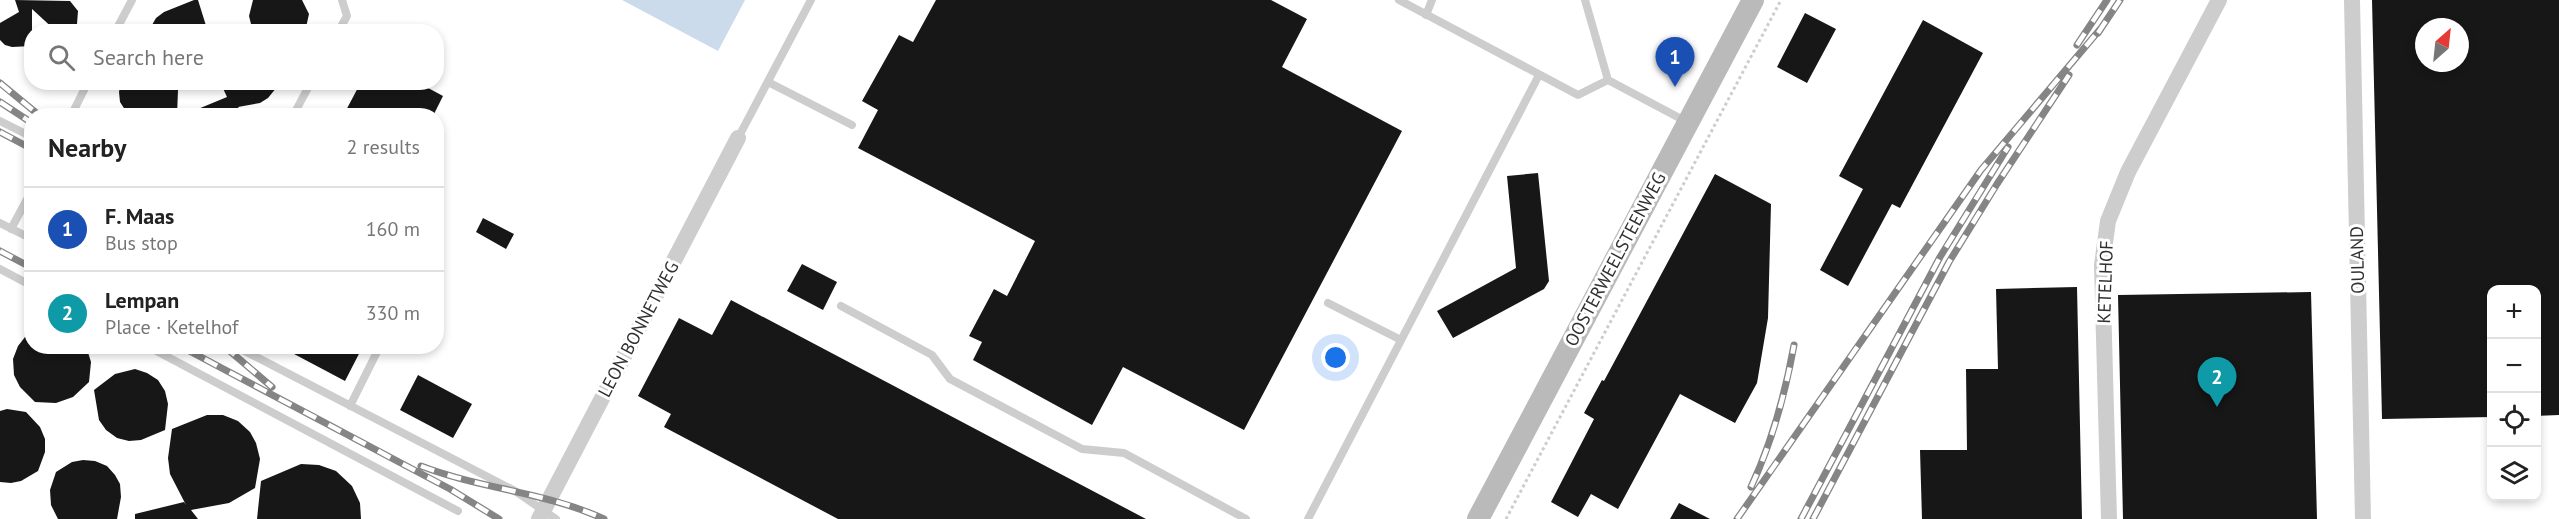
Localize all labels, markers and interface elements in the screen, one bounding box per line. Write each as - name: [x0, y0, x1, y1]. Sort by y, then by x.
- north arrow: [2415, 18, 2469, 72]
- search box: [24, 24, 444, 90]
- pin: 1: [1656, 38, 1694, 87]
- icon: search: [45, 41, 78, 74]
- text: Search here: [93, 43, 204, 71]
- text: Nearby: [48, 131, 126, 164]
- text: 2 results: [347, 134, 420, 160]
- street label: OOSTERWEELSTEENWEG: [1559, 168, 1671, 350]
- text: F. Maas: [105, 202, 174, 230]
- text: 1: [62, 216, 73, 242]
- text: 160 m: [366, 216, 420, 242]
- street label: OULAND: [2345, 226, 2369, 294]
- text: Bus stop: [105, 230, 178, 256]
- street label: KETELHOF: [2092, 240, 2118, 324]
- street label: LEON BONNETWEG: [593, 257, 683, 401]
- map controls: [2487, 285, 2541, 501]
- button: +: [2487, 285, 2541, 339]
- text: Lempan: [105, 286, 179, 314]
- text: 2: [62, 300, 73, 326]
- text: 330 m: [366, 300, 420, 326]
- text: Place · Ketelhof: [105, 314, 238, 340]
- button: −: [2487, 339, 2541, 393]
- your location: [1321, 343, 1350, 372]
- pin: 2: [2198, 358, 2236, 407]
- button: locate: [2487, 393, 2541, 447]
- button: layers: [2487, 447, 2541, 501]

